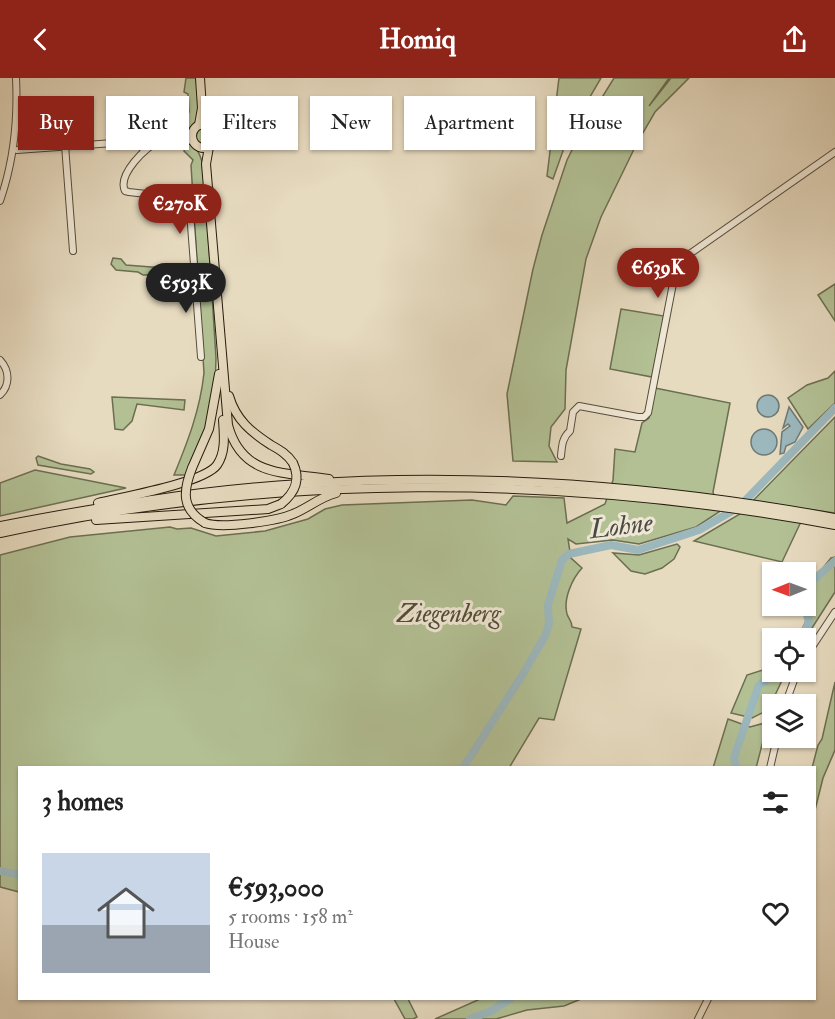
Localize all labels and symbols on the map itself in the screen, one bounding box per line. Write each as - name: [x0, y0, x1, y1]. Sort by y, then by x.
- pin: €270K: [138, 184, 222, 235]
- pin: €639K: [616, 248, 700, 299]
- pin: €593K: [144, 263, 228, 314]
- water label: Lohne: [587, 506, 655, 546]
- north arrow: [762, 562, 816, 616]
- park label: Ziegenberg: [396, 598, 502, 630]

